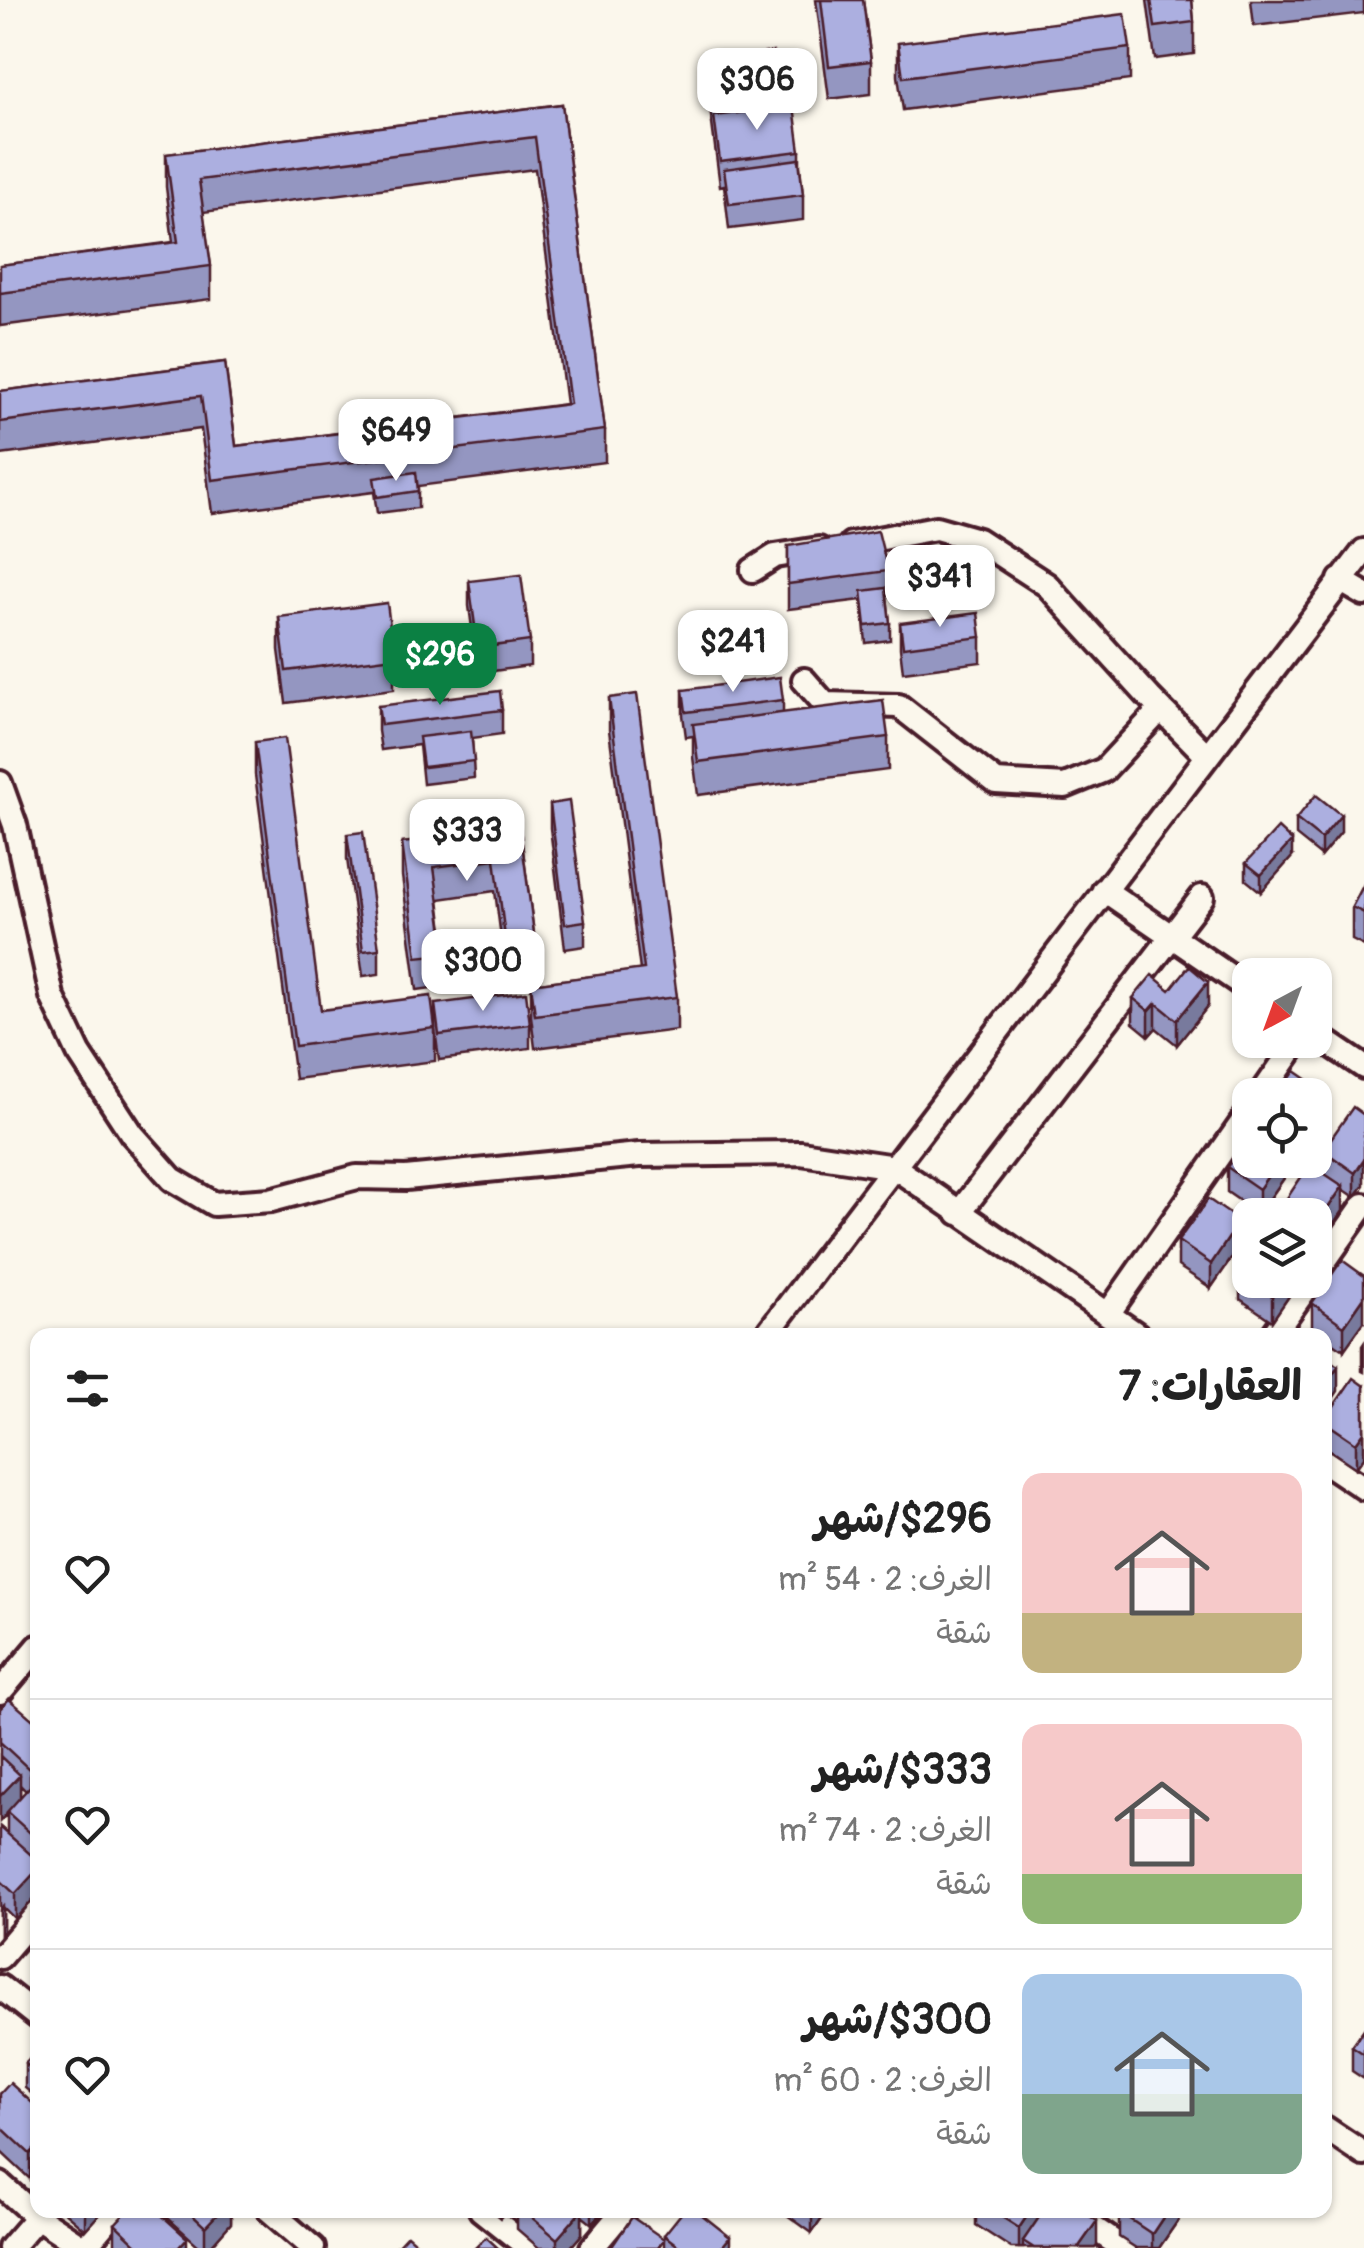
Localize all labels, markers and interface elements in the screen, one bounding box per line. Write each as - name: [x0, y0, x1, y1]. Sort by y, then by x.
- pin: $306: [698, 48, 816, 133]
- text: $306: [719, 60, 795, 100]
- pin: $649: [337, 399, 455, 484]
- text: $649: [360, 411, 432, 451]
- pin: $341: [881, 545, 999, 630]
- text: $341: [907, 557, 973, 597]
- pin: $241: [674, 610, 792, 695]
- text: $241: [700, 622, 766, 662]
- pin: $296: [381, 623, 499, 708]
- text: $296: [405, 635, 475, 675]
- pin: $333: [408, 799, 526, 884]
- text: $333: [432, 811, 502, 851]
- pin: $300: [424, 929, 542, 1014]
- text: $300: [444, 941, 522, 981]
- north arrow: [1232, 958, 1332, 1058]
- map controls: [1232, 958, 1332, 1298]
- button: locate: [1232, 1078, 1332, 1178]
- button: layers: [1232, 1198, 1332, 1298]
- icon: filters: [60, 1361, 115, 1416]
- text: العقارات: 7: [1119, 1361, 1302, 1413]
- text: $296/شهر: [815, 1493, 992, 1545]
- icon: home: [1102, 1513, 1222, 1633]
- icon: heart: [60, 1546, 115, 1601]
- text: الغرف: 2 · 54 m²: [778, 1560, 992, 1600]
- text: شقة: [936, 1613, 992, 1653]
- text: $333/شهر: [814, 1744, 992, 1796]
- icon: home: [1102, 1764, 1222, 1884]
- icon: heart: [60, 1797, 115, 1852]
- text: الغرف: 2 · 74 m²: [779, 1811, 992, 1851]
- text: شقة: [936, 1864, 992, 1904]
- text: $300/شهر: [804, 1994, 992, 2046]
- icon: home: [1102, 2014, 1222, 2134]
- icon: heart: [60, 2047, 115, 2102]
- text: الغرف: 2 · 60 m²: [774, 2061, 992, 2101]
- text: شقة: [936, 2114, 992, 2154]

